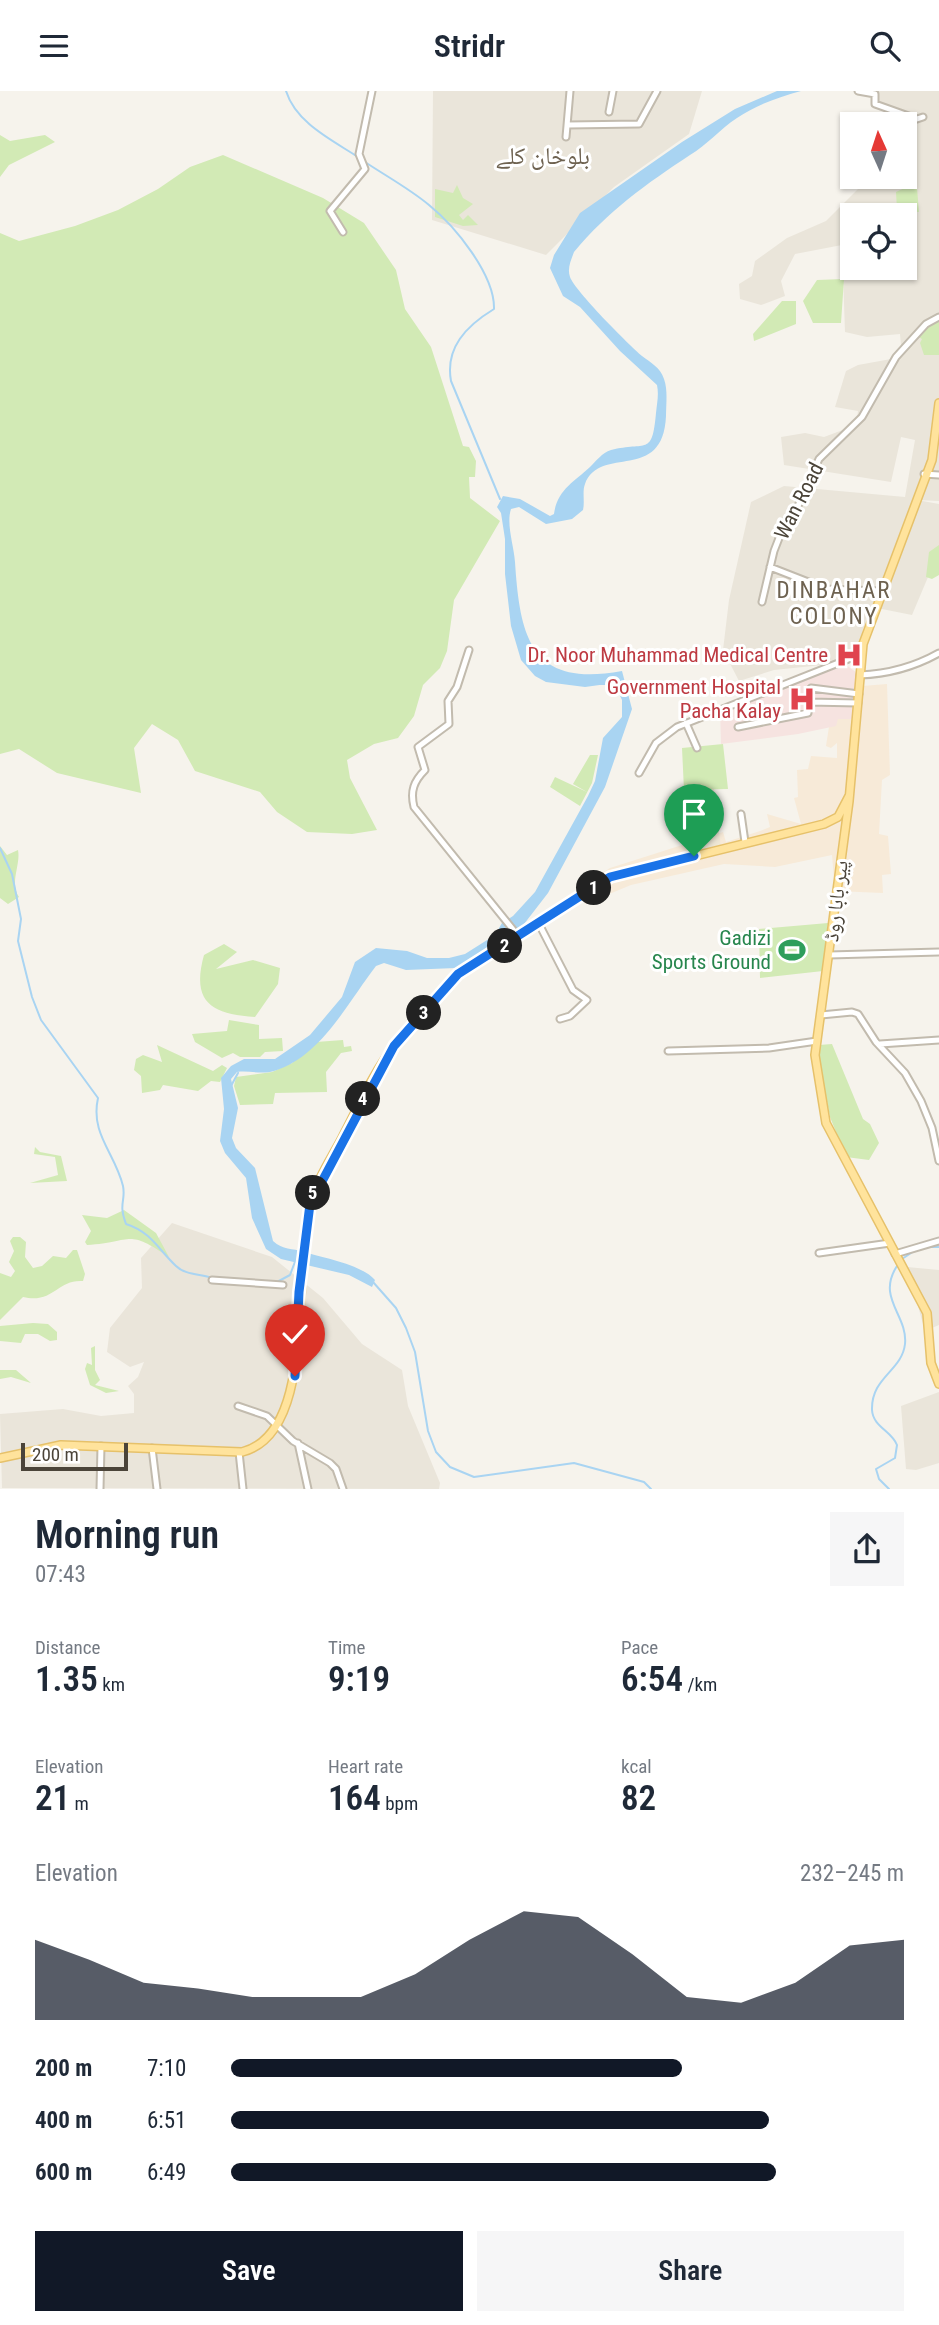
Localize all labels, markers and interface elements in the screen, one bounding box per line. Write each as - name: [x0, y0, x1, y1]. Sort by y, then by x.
- icon: menu: [35, 27, 73, 65]
- text: Stridr: [434, 27, 505, 65]
- icon: search: [866, 27, 904, 65]
- north arrow: [840, 112, 917, 189]
- map controls: [840, 112, 917, 280]
- district label: بلوخان كلے: [496, 142, 590, 170]
- button: locate: [840, 203, 917, 280]
- street label: Wan Road: [769, 459, 829, 543]
- district label: DINBAHAR COLONY: [777, 577, 891, 630]
- hospital icon: Dr. Noor Muhammad Medical Centre: [834, 640, 864, 670]
- place label: Dr. Noor Muhammad Medical Centre: [528, 643, 828, 667]
- place label: Government Hospital Pacha Kalay: [607, 675, 781, 723]
- hospital icon: Government Hospital Pacha Kalay: [787, 684, 817, 714]
- pin: [664, 784, 724, 856]
- icon: arrive: [675, 795, 713, 833]
- street label: پیر بابا روڈ: [819, 859, 853, 943]
- pin: 1: [576, 871, 612, 905]
- text: 1: [589, 876, 598, 899]
- place label: Gadizi Sports Ground: [652, 926, 771, 974]
- pin: 2: [488, 929, 522, 963]
- text: 2: [500, 934, 509, 957]
- sports icon: Gadizi Sports Ground: [777, 935, 807, 965]
- pin: 3: [406, 995, 442, 1031]
- text: 3: [419, 1001, 428, 1024]
- pin: 4: [346, 1081, 380, 1117]
- text: 4: [358, 1087, 367, 1110]
- pin: 5: [296, 1175, 330, 1211]
- text: 5: [308, 1181, 317, 1204]
- pin: [265, 1304, 325, 1376]
- icon: check: [276, 1315, 314, 1353]
- scale bar: [21, 1440, 128, 1471]
- text: 200 m: [32, 1443, 79, 1466]
- button: share: [830, 1512, 904, 1586]
- text: Morning run: [35, 1513, 219, 1557]
- text: 07:43: [35, 1561, 86, 1588]
- text: Distance: [35, 1636, 100, 1659]
- text: Time: [328, 1636, 365, 1659]
- text: Pace: [621, 1636, 658, 1659]
- text: 1.35: [35, 1659, 98, 1700]
- text: 9:19: [328, 1659, 390, 1700]
- text: 6:54: [621, 1659, 683, 1700]
- text: km: [98, 1673, 125, 1696]
- text: /km: [683, 1673, 717, 1696]
- text: Elevation: [35, 1755, 103, 1778]
- text: Heart rate: [328, 1755, 403, 1778]
- text: kcal: [621, 1755, 652, 1778]
- text: 21: [35, 1778, 70, 1819]
- text: 164: [328, 1778, 381, 1819]
- text: 82: [621, 1778, 656, 1819]
- text: m: [70, 1792, 89, 1815]
- text: bpm: [381, 1792, 418, 1815]
- text: Elevation: [35, 1860, 118, 1887]
- text: 232–245 m: [800, 1860, 904, 1887]
- text: 200 m: [35, 2055, 92, 2082]
- text: 7:10: [147, 2055, 186, 2082]
- text: 400 m: [35, 2107, 92, 2134]
- text: 6:51: [147, 2107, 186, 2134]
- text: 600 m: [35, 2159, 92, 2186]
- text: 6:49: [147, 2159, 186, 2186]
- button: Save: [35, 2231, 463, 2311]
- button: Share: [477, 2231, 904, 2311]

